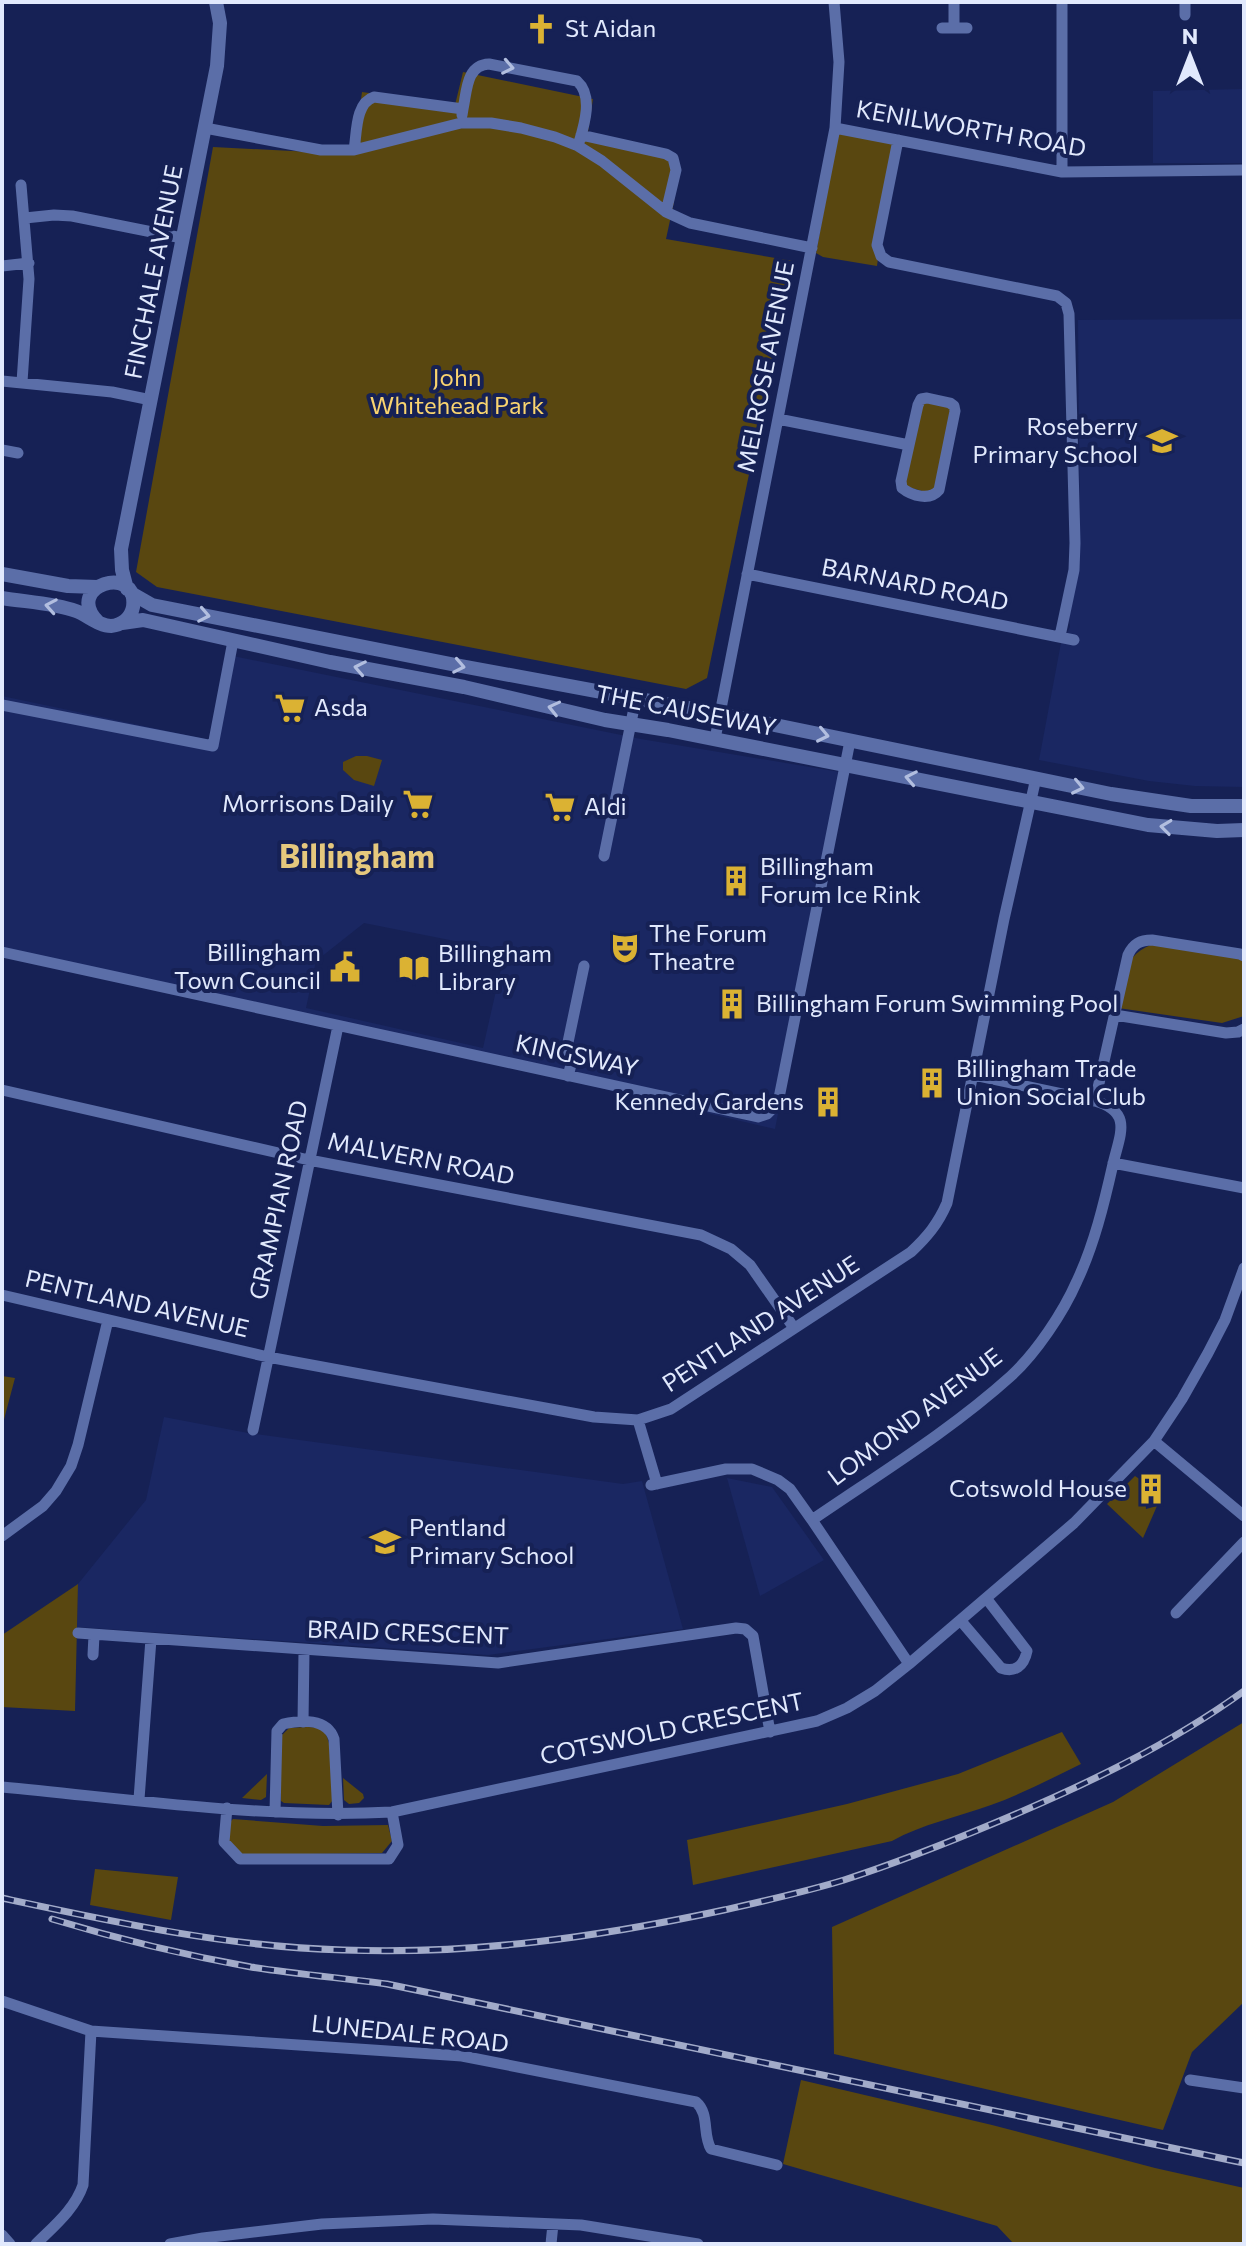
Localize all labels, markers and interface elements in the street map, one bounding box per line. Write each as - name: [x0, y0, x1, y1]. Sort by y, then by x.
- church icon: St Aidan: [524, 12, 558, 46]
- place label: St Aidan: [565, 13, 656, 42]
- north arrow: [1150, 16, 1230, 96]
- text: N: [1182, 22, 1198, 49]
- one-way arrow: [501, 58, 515, 75]
- street label: KENILWORTH ROAD: [854, 93, 1088, 162]
- street label: FINCHALE AVENUE: [118, 162, 188, 381]
- street label: MELROSE AVENUE: [730, 259, 799, 475]
- park label: John Whitehead Park: [370, 362, 544, 419]
- place label: Roseberry Primary School: [973, 411, 1138, 468]
- school or university icon: Roseberry Primary School: [1145, 424, 1179, 458]
- street label: BARNARD ROAD: [819, 551, 1011, 616]
- one-way arrow: [45, 599, 58, 616]
- one-way arrow: [198, 606, 211, 623]
- one-way arrow: [453, 656, 466, 673]
- one-way arrow: [354, 660, 367, 677]
- street label: THE CAUSEWAY: [594, 678, 779, 741]
- supermarket icon: Asda: [273, 691, 307, 725]
- place label: Asda: [314, 692, 368, 721]
- one-way arrow: [548, 700, 561, 717]
- one-way arrow: [816, 726, 830, 743]
- one-way arrow: [904, 770, 918, 787]
- one-way arrow: [1071, 778, 1084, 795]
- supermarket icon: Morrisons Daily: [401, 787, 435, 821]
- place label: Morrisons Daily: [222, 788, 394, 817]
- supermarket icon: Aldi: [543, 790, 577, 824]
- place label: Aldi: [584, 791, 627, 820]
- one-way arrow: [1159, 819, 1173, 836]
- district label: Billingham: [279, 835, 435, 875]
- place label: Billingham Forum Ice Rink: [760, 851, 921, 908]
- building icon: Billingham Forum Ice Rink: [719, 864, 753, 898]
- place label: The Forum Theatre: [649, 918, 767, 975]
- theatre icon: The Forum Theatre: [608, 931, 642, 965]
- place label: Billingham Town Council: [174, 937, 321, 994]
- place label: Billingham Library: [438, 938, 552, 995]
- public building icon: Billingham Town Council: [328, 950, 362, 984]
- library icon: Billingham Library: [397, 951, 431, 985]
- building icon: Billingham Forum Swimming Pool: [715, 987, 749, 1021]
- place label: Billingham Forum Swimming Pool: [756, 988, 1118, 1017]
- street label: KINGSWAY: [513, 1027, 642, 1082]
- place label: Billingham Trade Union Social Club: [956, 1053, 1146, 1110]
- building icon: Billingham Trade Union Social Club: [915, 1066, 949, 1100]
- building icon: Kennedy Gardens: [811, 1085, 845, 1119]
- place label: Kennedy Gardens: [615, 1086, 804, 1115]
- street label: GRAMPIAN ROAD: [242, 1097, 313, 1302]
- street label: MALVERN ROAD: [325, 1125, 517, 1190]
- street label: PENTLAND AVENUE: [656, 1248, 864, 1397]
- street label: PENTLAND AVENUE: [23, 1263, 252, 1342]
- street label: LOMOND AVENUE: [821, 1341, 1007, 1491]
- building icon: Cotswold House: [1134, 1472, 1168, 1506]
- place label: Cotswold House: [949, 1473, 1127, 1502]
- place label: Pentland Primary School: [409, 1512, 574, 1569]
- school or university icon: Pentland Primary School: [368, 1525, 402, 1559]
- street label: BRAID CRESCENT: [307, 1613, 510, 1650]
- street label: COTSWOLD CRESCENT: [537, 1685, 806, 1770]
- street label: LUNEDALE ROAD: [310, 2008, 510, 2057]

